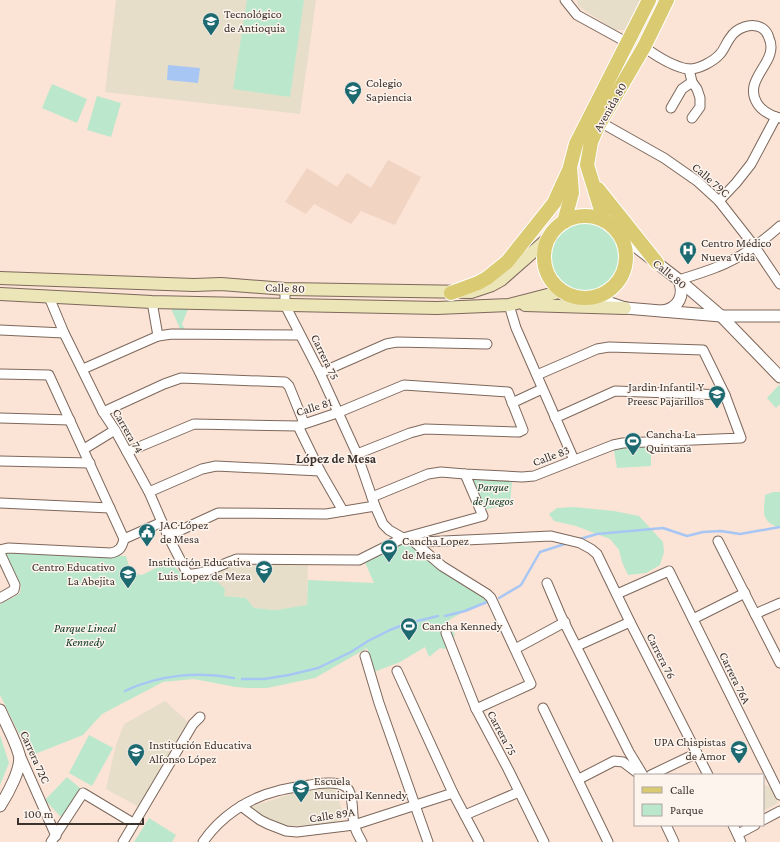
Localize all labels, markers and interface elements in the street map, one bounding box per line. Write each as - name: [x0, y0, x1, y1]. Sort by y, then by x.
- place label: Tecnológico de Antioquia: [224, 7, 286, 35]
- school or university icon: Tecnológico de Antioquia: [201, 11, 221, 36]
- place label: Colegio Sapiencia: [366, 76, 412, 104]
- school or university icon: Colegio Sapiencia: [343, 80, 363, 105]
- street label: Avenida 80: [590, 80, 630, 134]
- street label: Calle 79C: [689, 160, 733, 200]
- place label: Centro Médico Nueva Vida: [701, 236, 772, 264]
- hospital icon: Centro Médico Nueva Vida: [678, 240, 698, 265]
- street label: Calle 80: [650, 256, 690, 292]
- street label: Calle 80: [265, 280, 305, 296]
- street label: Carrera 75: [308, 332, 342, 382]
- place label: Jardin Infantil Y Preesc Pajarillos: [627, 380, 705, 408]
- school or university icon: Jardin Infantil Y Preesc Pajarillos: [707, 384, 727, 409]
- street label: Calle 81: [294, 395, 334, 419]
- street label: Carrera 74: [110, 406, 146, 456]
- place label: Cancha La Quintana: [646, 427, 696, 455]
- sports icon: Cancha La Quintana: [623, 431, 643, 456]
- street label: Calle 83: [531, 442, 572, 469]
- district label: López de Mesa: [296, 451, 377, 466]
- park label: Parque de Juegos: [473, 480, 514, 508]
- place label: JAC López de Mesa: [159, 518, 208, 546]
- public building icon: JAC López de Mesa: [137, 522, 157, 547]
- place label: Cancha Lopez de Mesa: [402, 534, 469, 562]
- sports icon: Cancha Lopez de Mesa: [379, 538, 399, 563]
- place label: Institución Educativa Luis Lopez de Meza: [148, 555, 251, 583]
- school or university icon: Institución Educativa Luis Lopez de Meza: [254, 559, 274, 584]
- place label: Centro Educativo La Abejita: [32, 560, 115, 588]
- school or university icon: Centro Educativo La Abejita: [118, 564, 138, 589]
- sports icon: Cancha Kennedy: [399, 616, 419, 641]
- place label: Cancha Kennedy: [422, 619, 503, 633]
- park label: Parque Lineal Kennedy: [54, 621, 117, 649]
- street label: Carrera 76: [644, 631, 678, 681]
- street label: Carrera 76A: [716, 650, 754, 706]
- street label: Carrera 75: [484, 708, 520, 758]
- street label: Carrera 72C: [17, 728, 53, 786]
- place label: UPA Chispistas de Amor: [654, 735, 727, 763]
- place label: Institución Educativa Alfonso López: [149, 738, 252, 766]
- school or university icon: UPA Chispistas de Amor: [729, 739, 749, 764]
- school or university icon: Institución Educativa Alfonso López: [126, 742, 146, 767]
- place label: Escuela Municipal Kennedy: [314, 774, 408, 802]
- legend: [634, 774, 764, 826]
- school or university icon: Escuela Municipal Kennedy: [291, 778, 311, 803]
- text: Calle: [670, 783, 694, 797]
- scale bar: [18, 800, 143, 826]
- text: Parque: [670, 803, 703, 817]
- street label: Calle 89A: [308, 804, 356, 825]
- text: 100 m: [24, 807, 54, 821]

